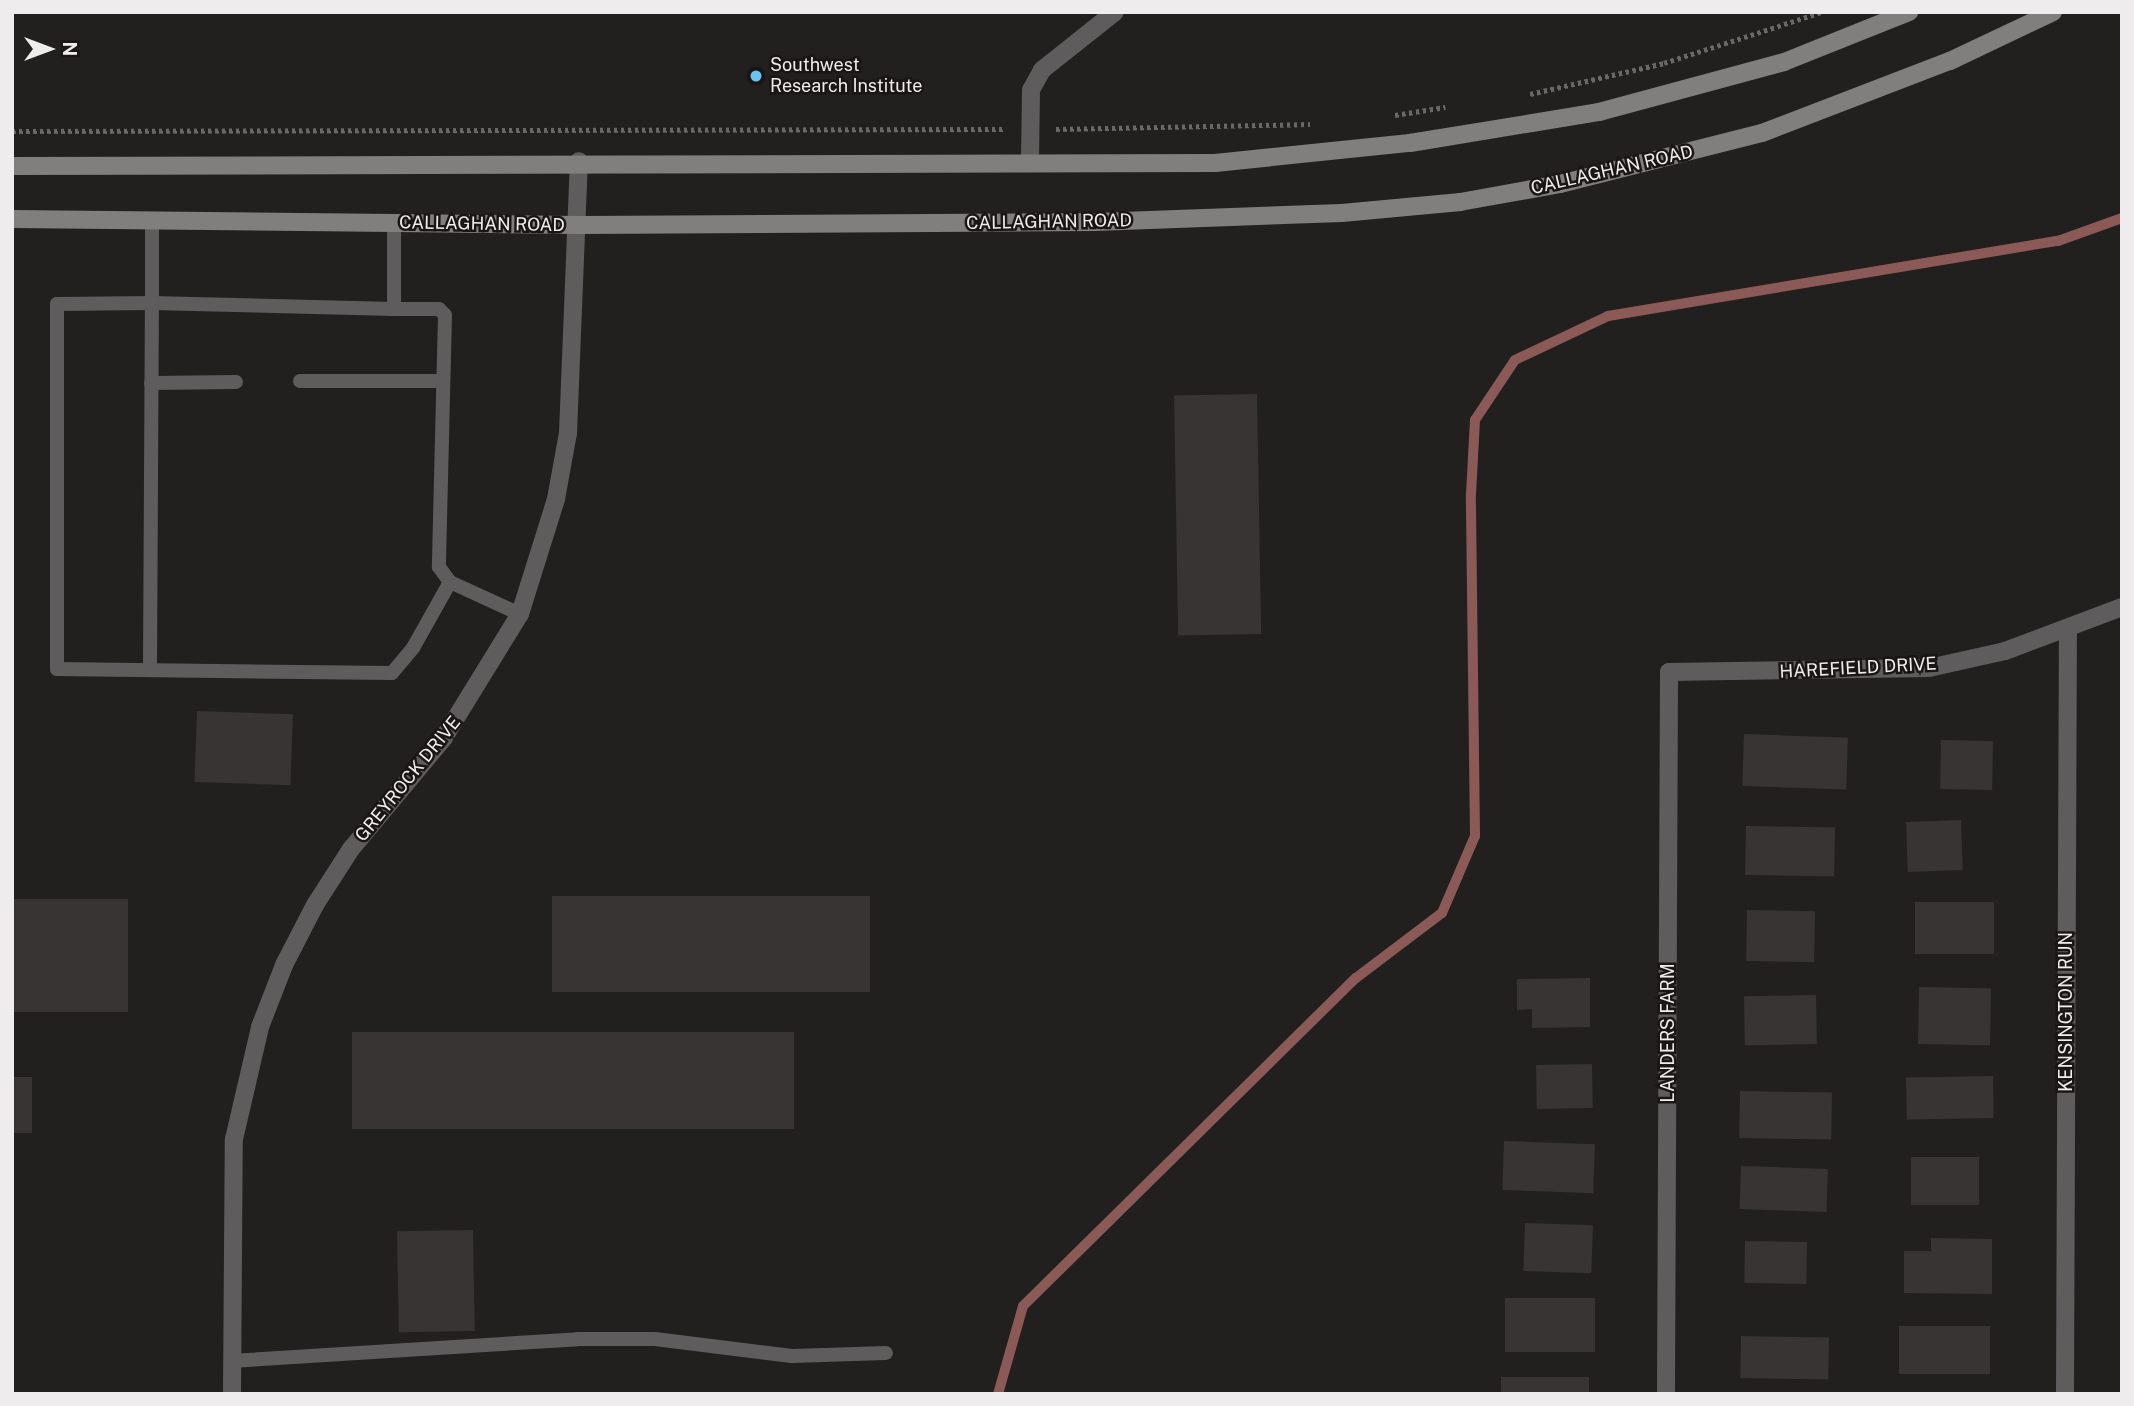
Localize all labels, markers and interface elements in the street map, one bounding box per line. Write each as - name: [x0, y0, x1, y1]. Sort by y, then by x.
- north arrow: [14, 14, 84, 84]
- text: N: [59, 42, 81, 56]
- place label: Southwest Research Institute: [770, 55, 923, 98]
- marker: Southwest Research Institute: [748, 68, 764, 84]
- street label: CALLAGHAN ROAD: [1529, 141, 1695, 199]
- street label: CALLAGHAN ROAD: [966, 210, 1132, 234]
- street label: CALLAGHAN ROAD: [399, 212, 565, 236]
- street label: HAREFIELD DRIVE: [1779, 653, 1937, 683]
- street label: GREYROCK DRIVE: [351, 712, 465, 846]
- street label: KENSINGTON RUN: [2055, 932, 2077, 1092]
- street label: LANDERS FARM: [1657, 963, 1679, 1103]

